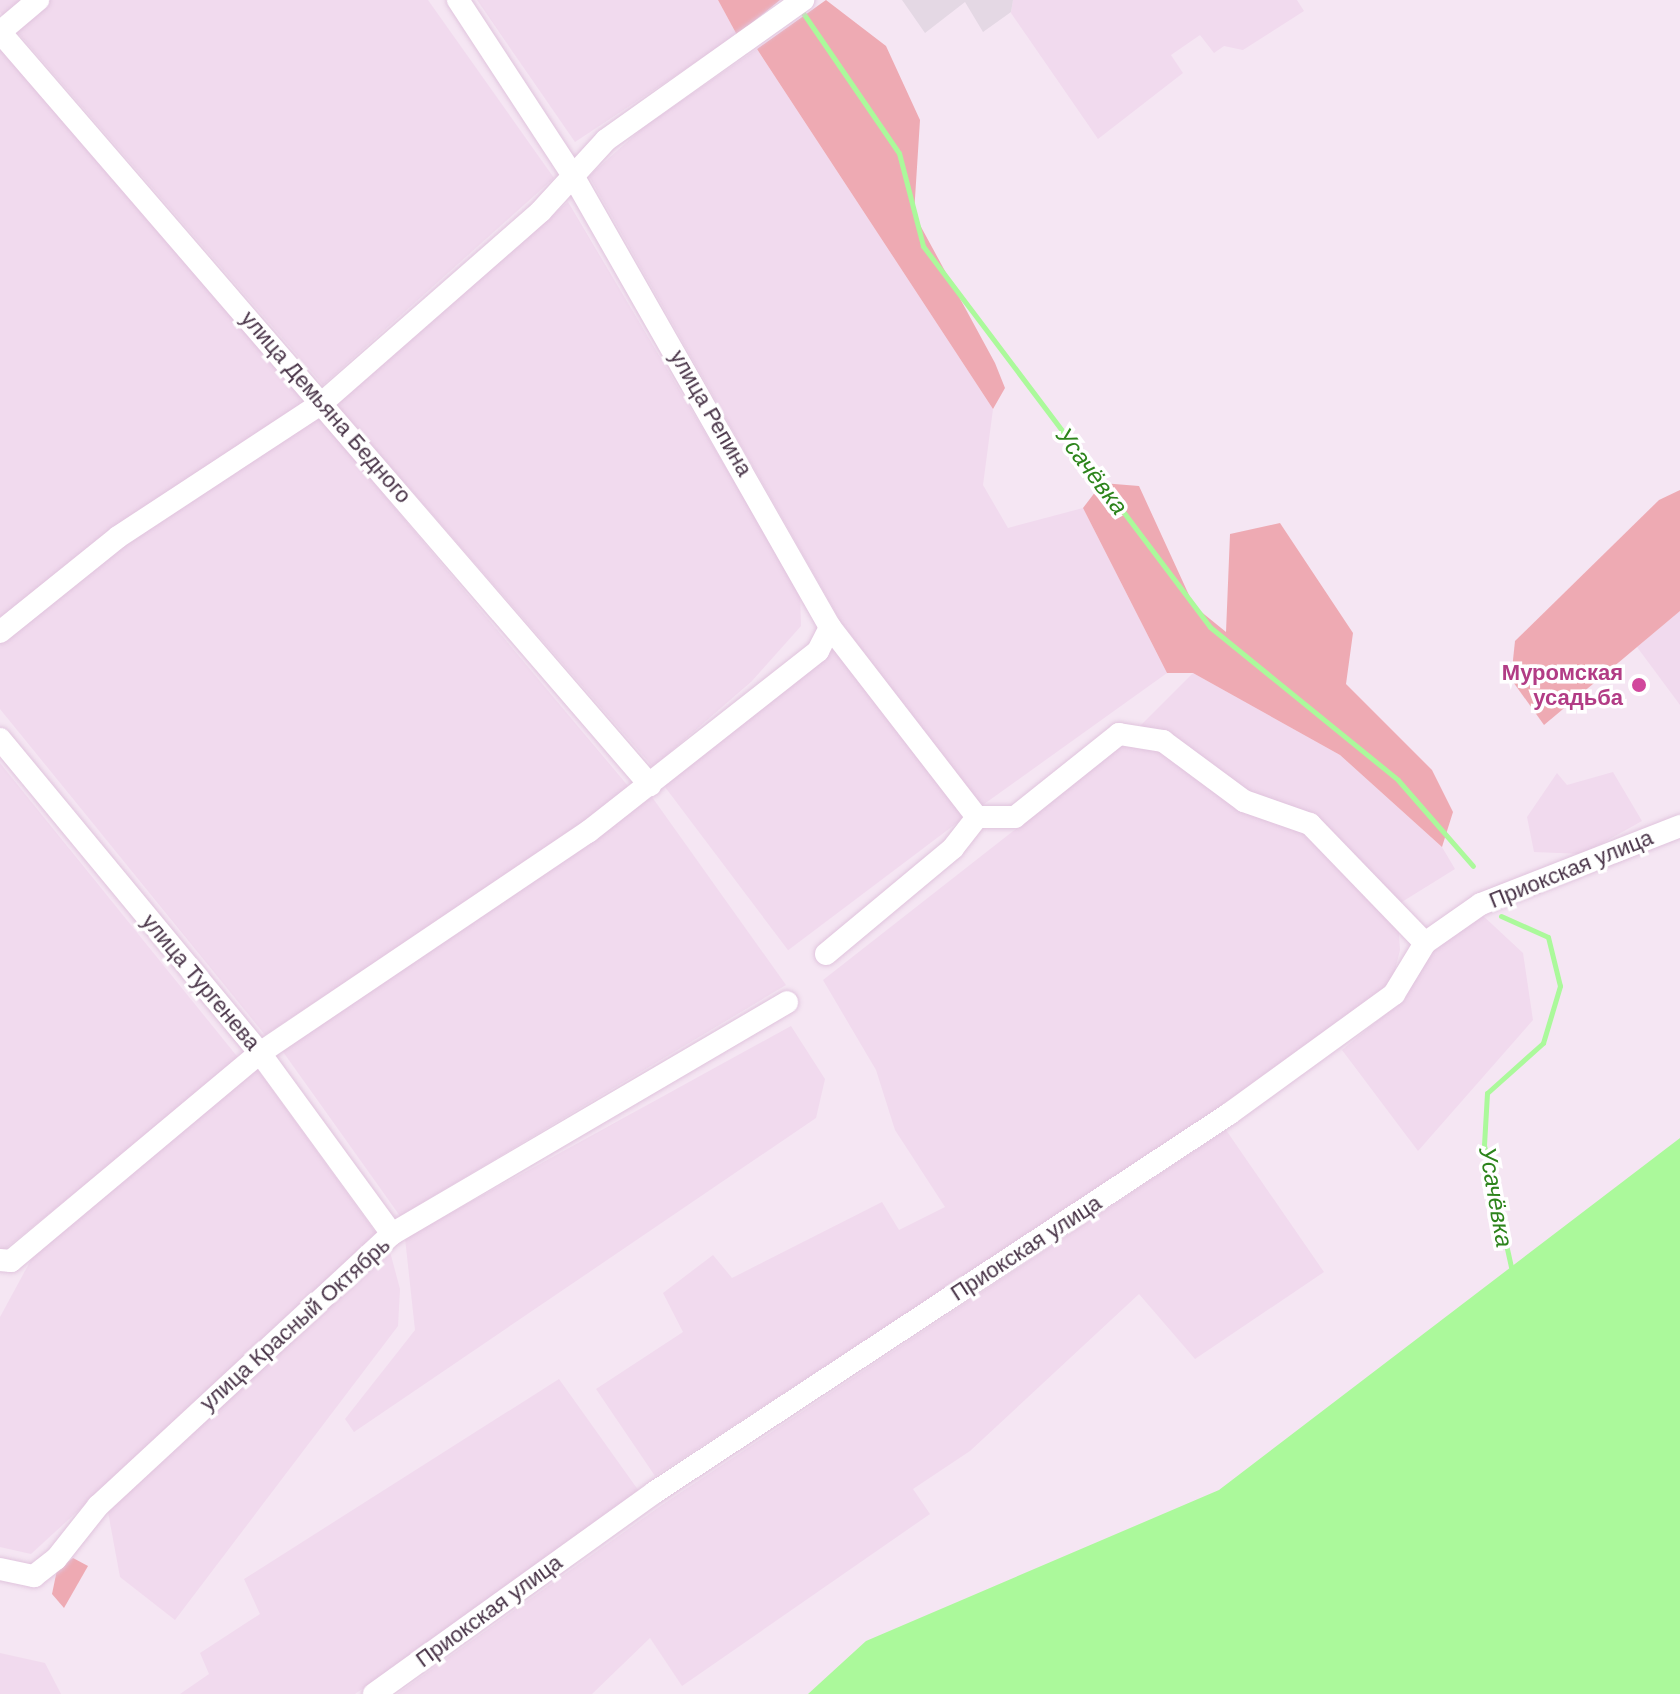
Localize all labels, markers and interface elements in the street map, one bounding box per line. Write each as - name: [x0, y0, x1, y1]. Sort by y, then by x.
- street label: улица Демьяна Бедного: [235, 306, 417, 508]
- street label: улица Репина: [664, 345, 758, 481]
- water label: Усачёвка: [1050, 422, 1134, 520]
- place label: Муромская усадьба: [1502, 659, 1623, 710]
- marker: Муромская усадьба: [1630, 676, 1648, 694]
- street label: Приокская улица: [1485, 824, 1657, 914]
- street label: улица Тургенева: [136, 909, 266, 1055]
- water label: Усачёвка: [1473, 1145, 1519, 1249]
- street label: Приокская улица: [946, 1189, 1106, 1307]
- street label: улица Красный Октябрь: [195, 1232, 395, 1416]
- street label: Приокская улица: [411, 1549, 567, 1673]

